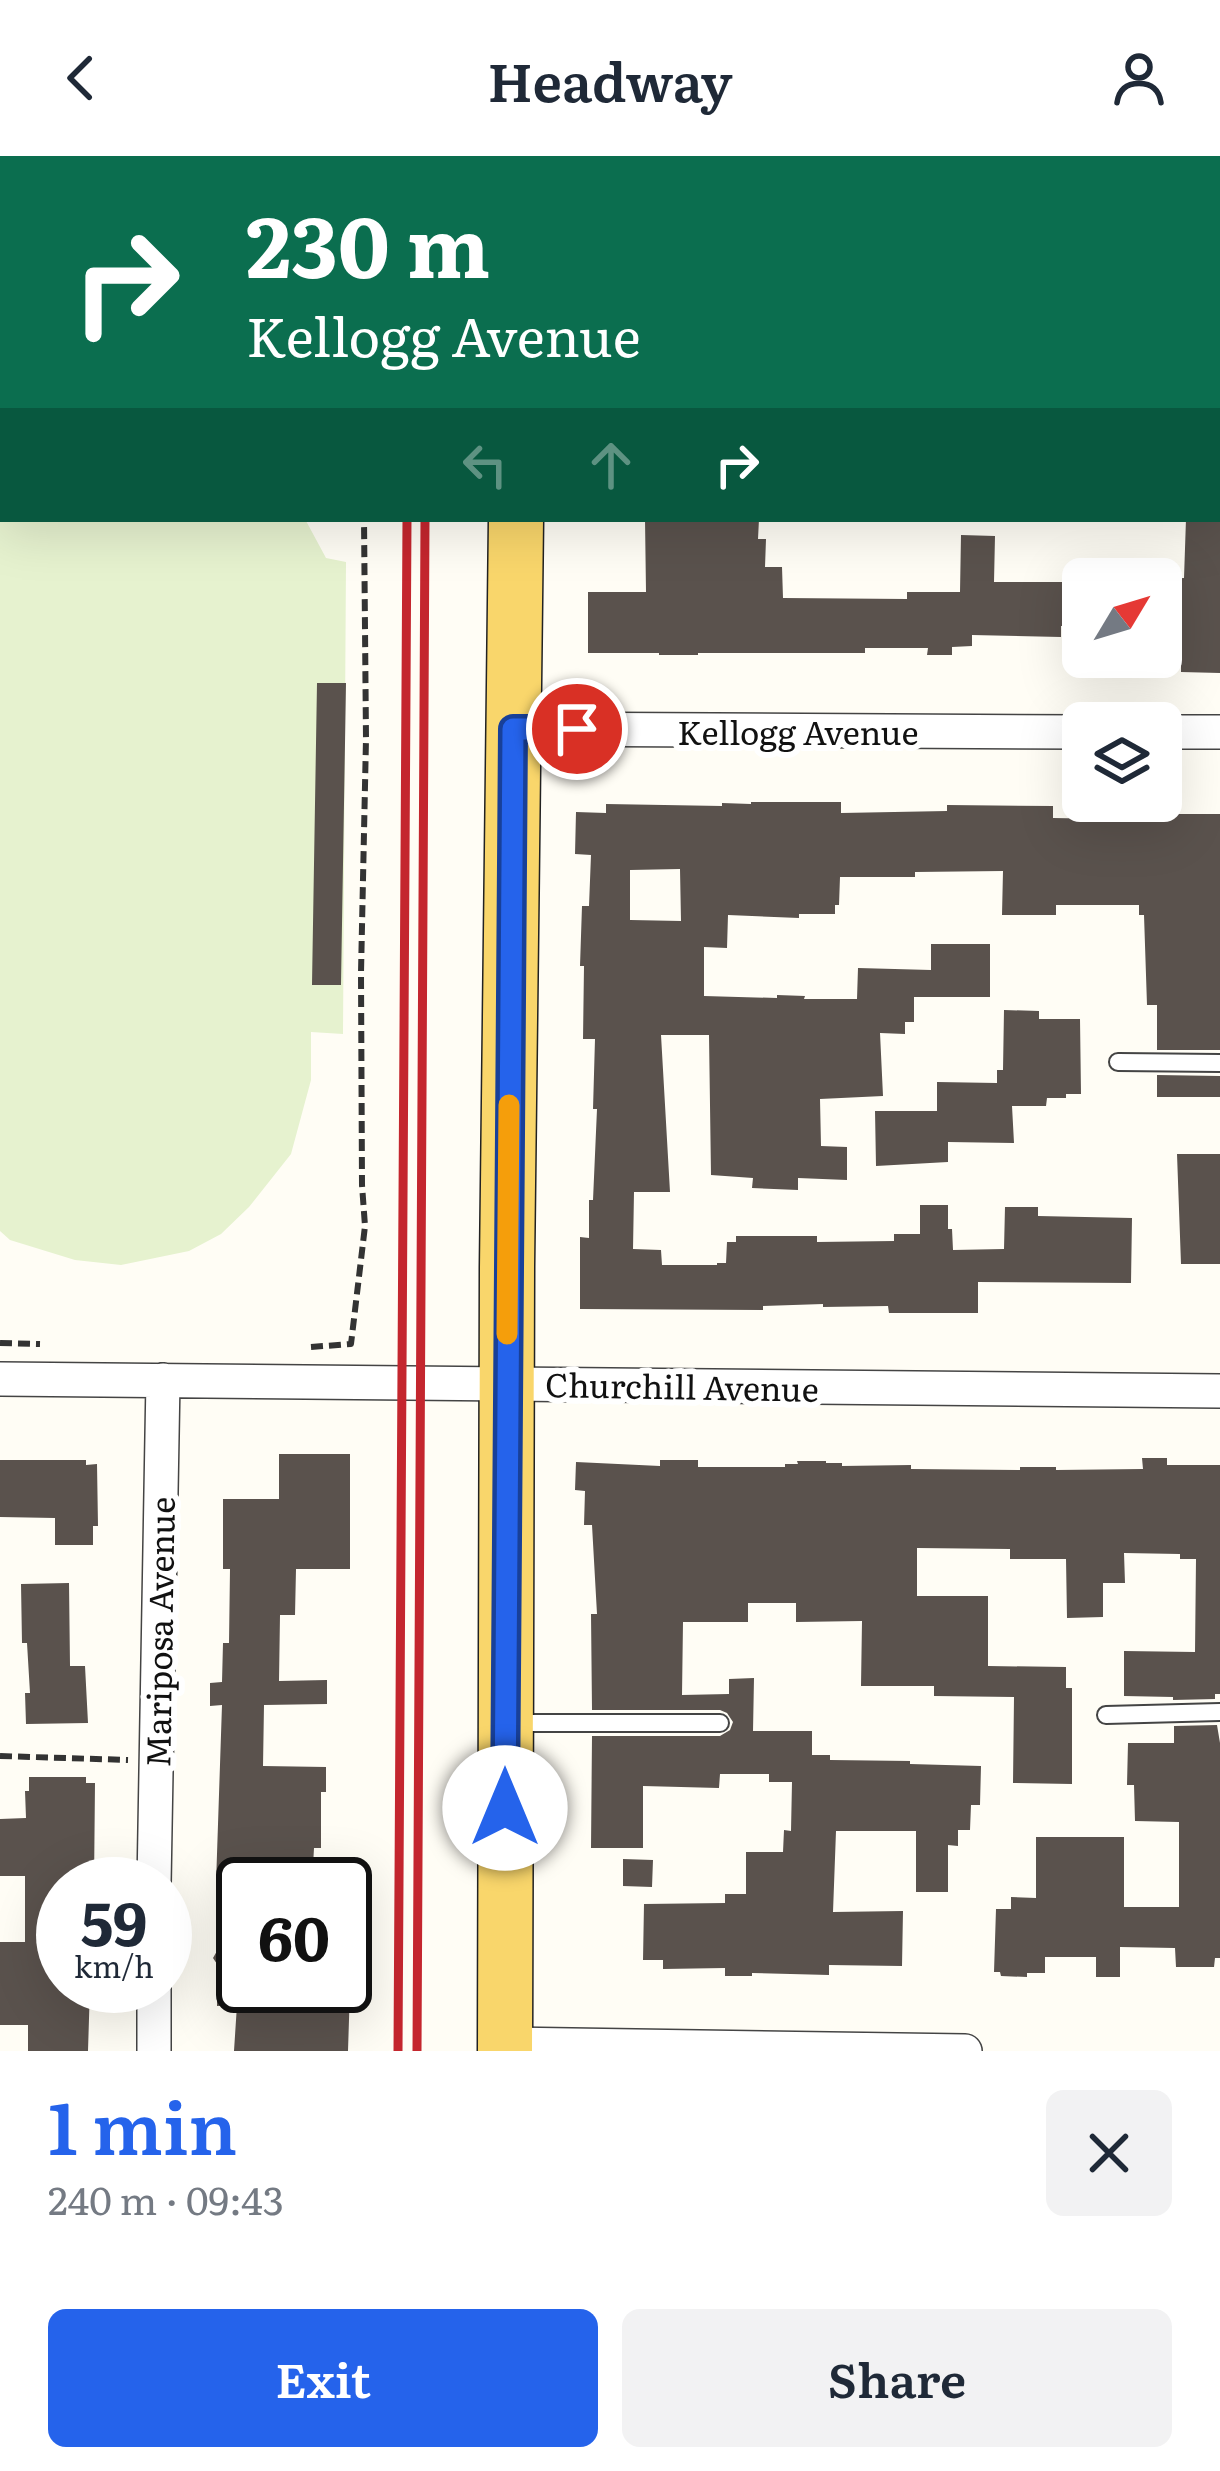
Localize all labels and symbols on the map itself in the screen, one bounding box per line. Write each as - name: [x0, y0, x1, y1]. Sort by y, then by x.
- north arrow: [1062, 558, 1182, 678]
- pin: [526, 678, 628, 780]
- street label: Kellogg Avenue: [677, 706, 919, 755]
- street label: Churchill Avenue: [545, 1358, 819, 1412]
- street label: Mariposa Avenue: [131, 1496, 185, 1768]
- position arrow: [442, 1745, 568, 1871]
- speed limit sign: 60: [216, 1857, 372, 2013]

